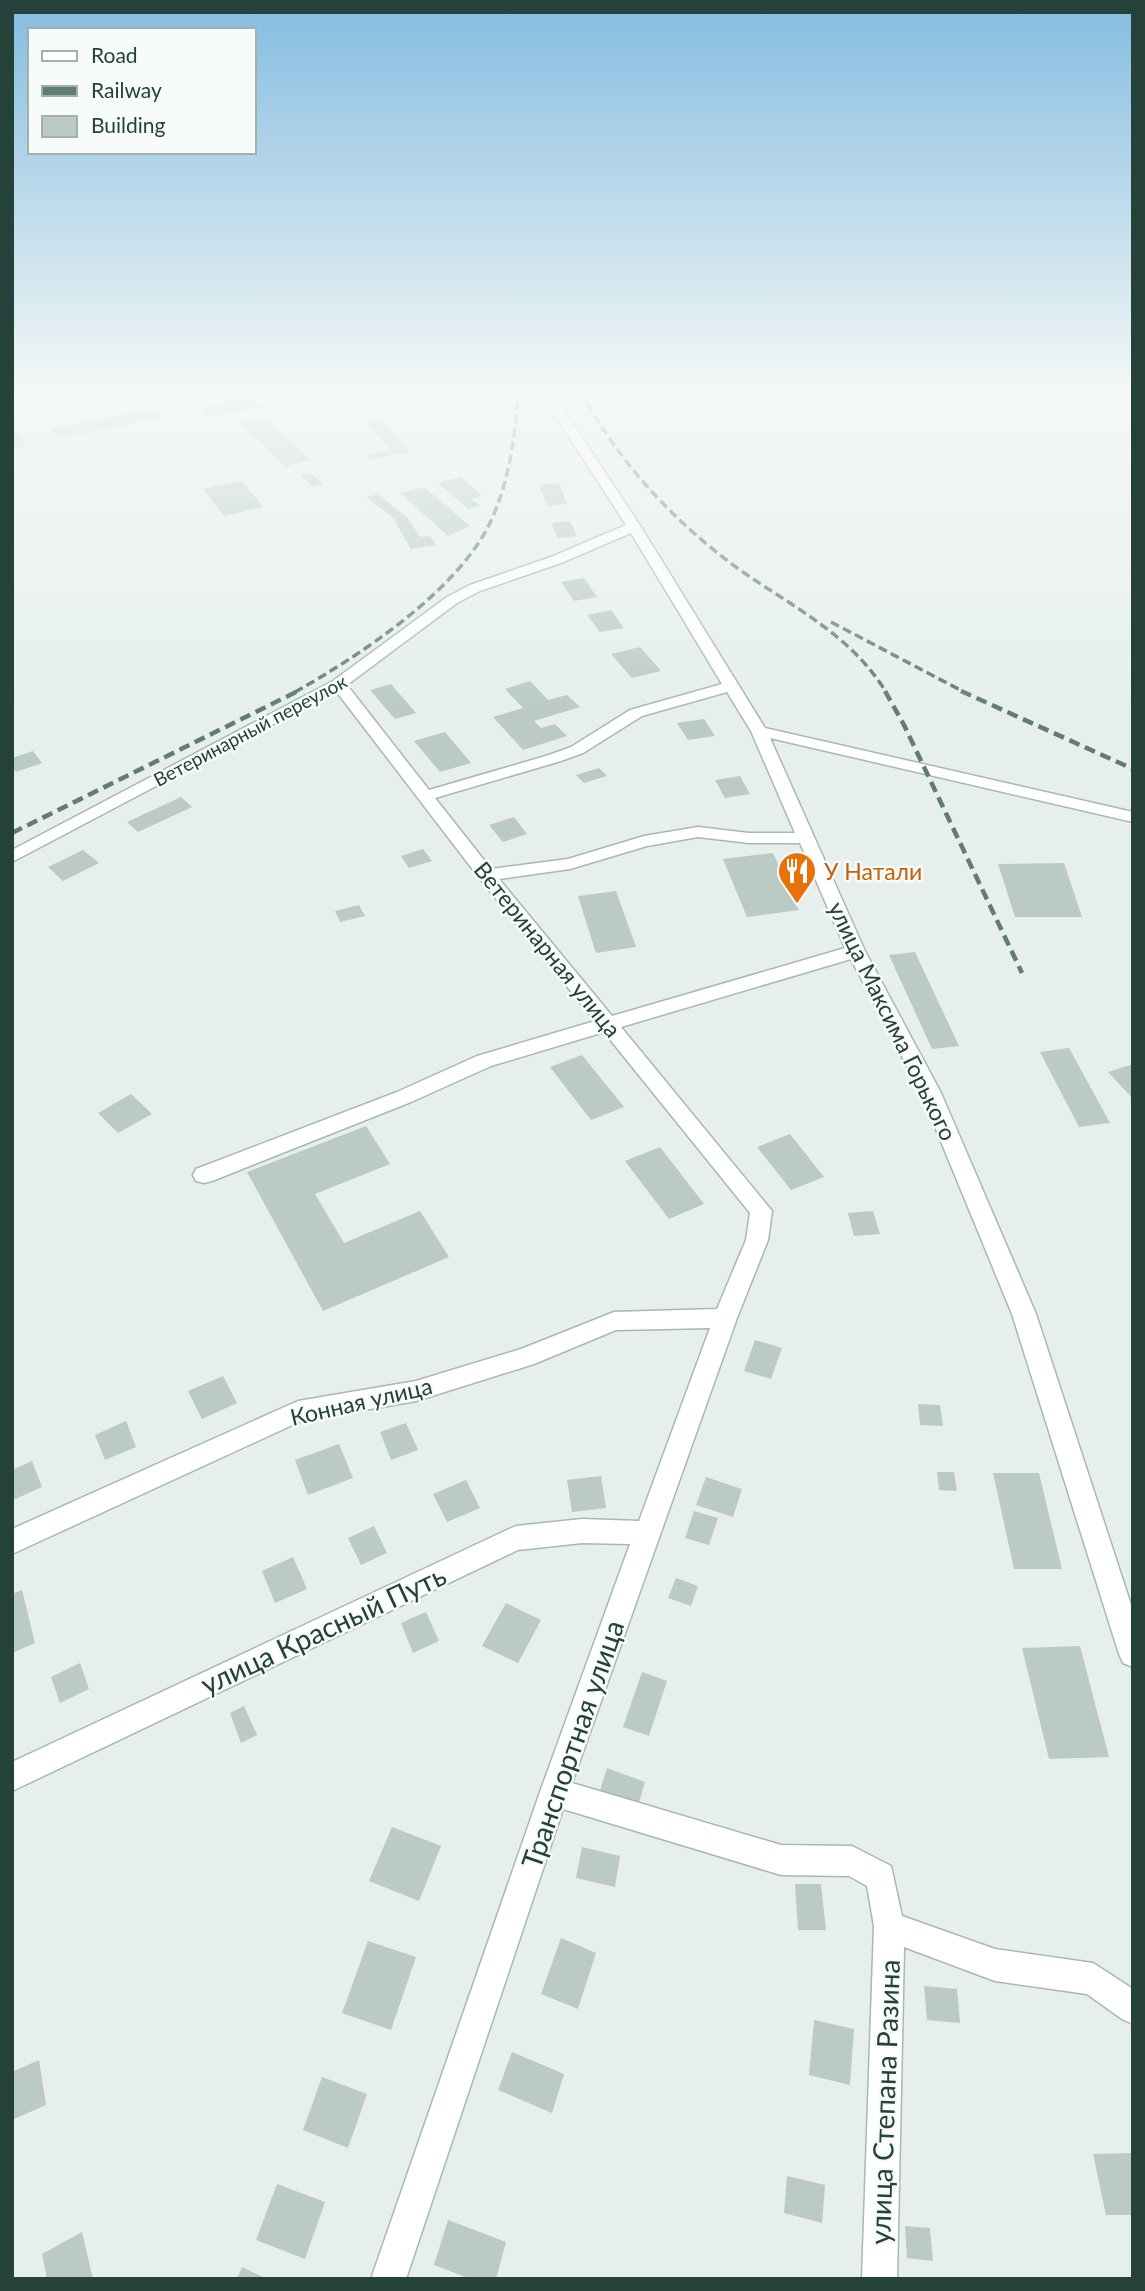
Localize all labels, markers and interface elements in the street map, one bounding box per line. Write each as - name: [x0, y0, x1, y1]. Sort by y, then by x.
- legend: [28, 28, 256, 154]
- text: Road: [91, 42, 138, 67]
- text: Railway: [91, 77, 162, 102]
- text: Building: [91, 112, 166, 137]
- street label: Ветеринарный переулок: [149, 669, 351, 791]
- restaurant icon: У Натали: [776, 850, 818, 905]
- street label: Ветеринарная улица: [469, 856, 627, 1042]
- place label: У Натали: [824, 857, 922, 885]
- street label: улица Максима Горького: [823, 897, 963, 1145]
- street label: Конная улица: [287, 1371, 435, 1431]
- street label: улица Красный Путь: [195, 1557, 451, 1701]
- street label: Транспортная улица: [514, 1615, 630, 1873]
- street label: улица Степана Разина: [862, 1959, 906, 2245]

